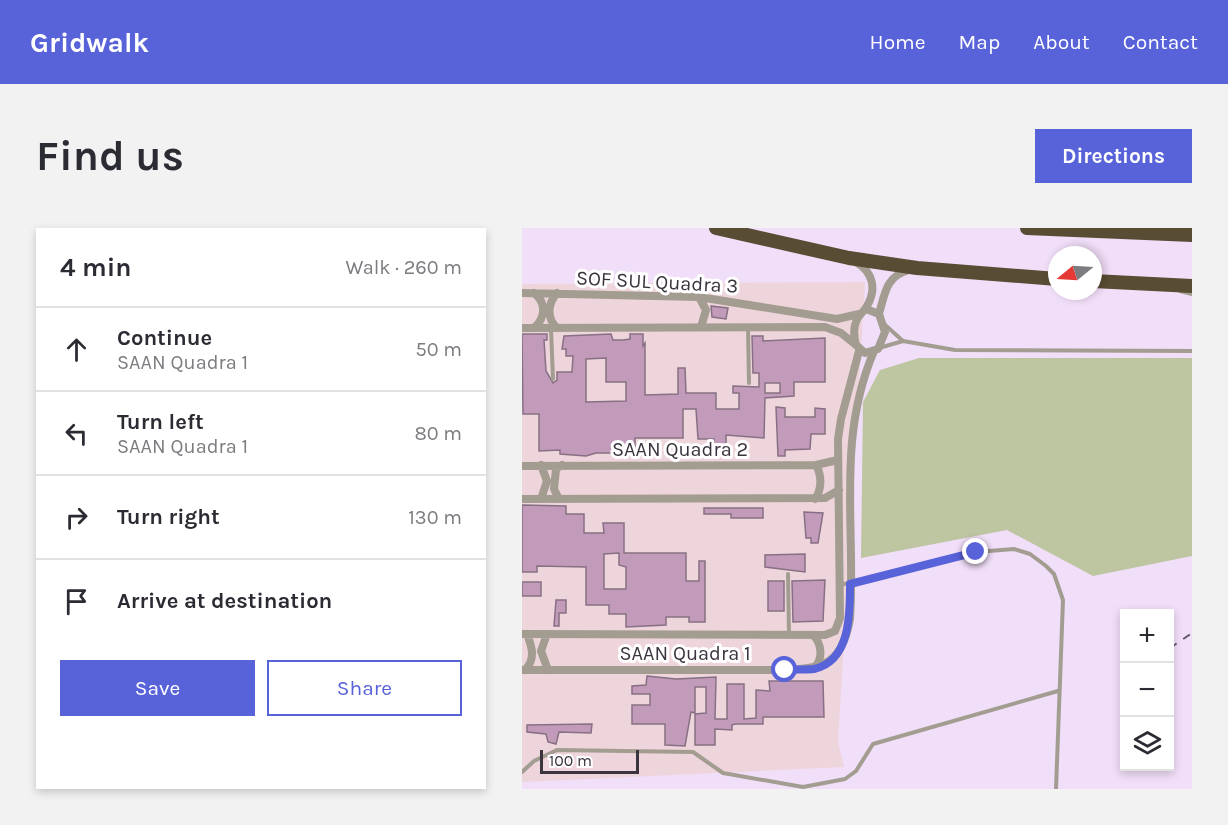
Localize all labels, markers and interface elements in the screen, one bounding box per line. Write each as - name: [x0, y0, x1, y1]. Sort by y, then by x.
- text: Gridwalk: [30, 26, 149, 59]
- text: Home: [870, 30, 926, 54]
- text: Map: [959, 30, 1000, 54]
- text: About: [1033, 30, 1090, 54]
- text: Contact: [1123, 30, 1198, 54]
- button: Directions: [1035, 129, 1192, 183]
- text: Find us: [36, 131, 184, 181]
- north arrow: [1048, 246, 1102, 300]
- text: 4 min: [60, 252, 131, 283]
- text: Walk · 260 m: [345, 256, 462, 279]
- street label: SOF SUL Quadra 3: [575, 266, 739, 298]
- text: Continue: [117, 325, 212, 351]
- icon: ahead: [60, 333, 93, 366]
- text: 50 m: [415, 338, 462, 361]
- text: SAAN Quadra 1: [117, 351, 248, 374]
- text: Turn left: [117, 409, 204, 435]
- icon: left: [60, 417, 93, 450]
- text: 80 m: [414, 422, 462, 445]
- text: SAAN Quadra 1: [117, 435, 248, 458]
- street label: SAAN Quadra 2: [612, 438, 748, 461]
- icon: right: [60, 501, 93, 534]
- text: Turn right: [117, 504, 220, 530]
- text: 130 m: [408, 506, 462, 529]
- route end: [962, 538, 988, 564]
- icon: arrive: [60, 585, 93, 618]
- text: Arrive at destination: [117, 588, 332, 614]
- map controls: [1120, 609, 1174, 771]
- button: +: [1120, 609, 1174, 663]
- street label: SAAN Quadra 1: [619, 642, 751, 665]
- route start: [771, 656, 797, 682]
- button: Save: [60, 660, 255, 716]
- button: Share: [267, 660, 462, 716]
- button: −: [1120, 663, 1174, 717]
- button: layers: [1120, 717, 1174, 771]
- scale bar: [540, 747, 639, 774]
- text: 100 m: [549, 751, 592, 770]

